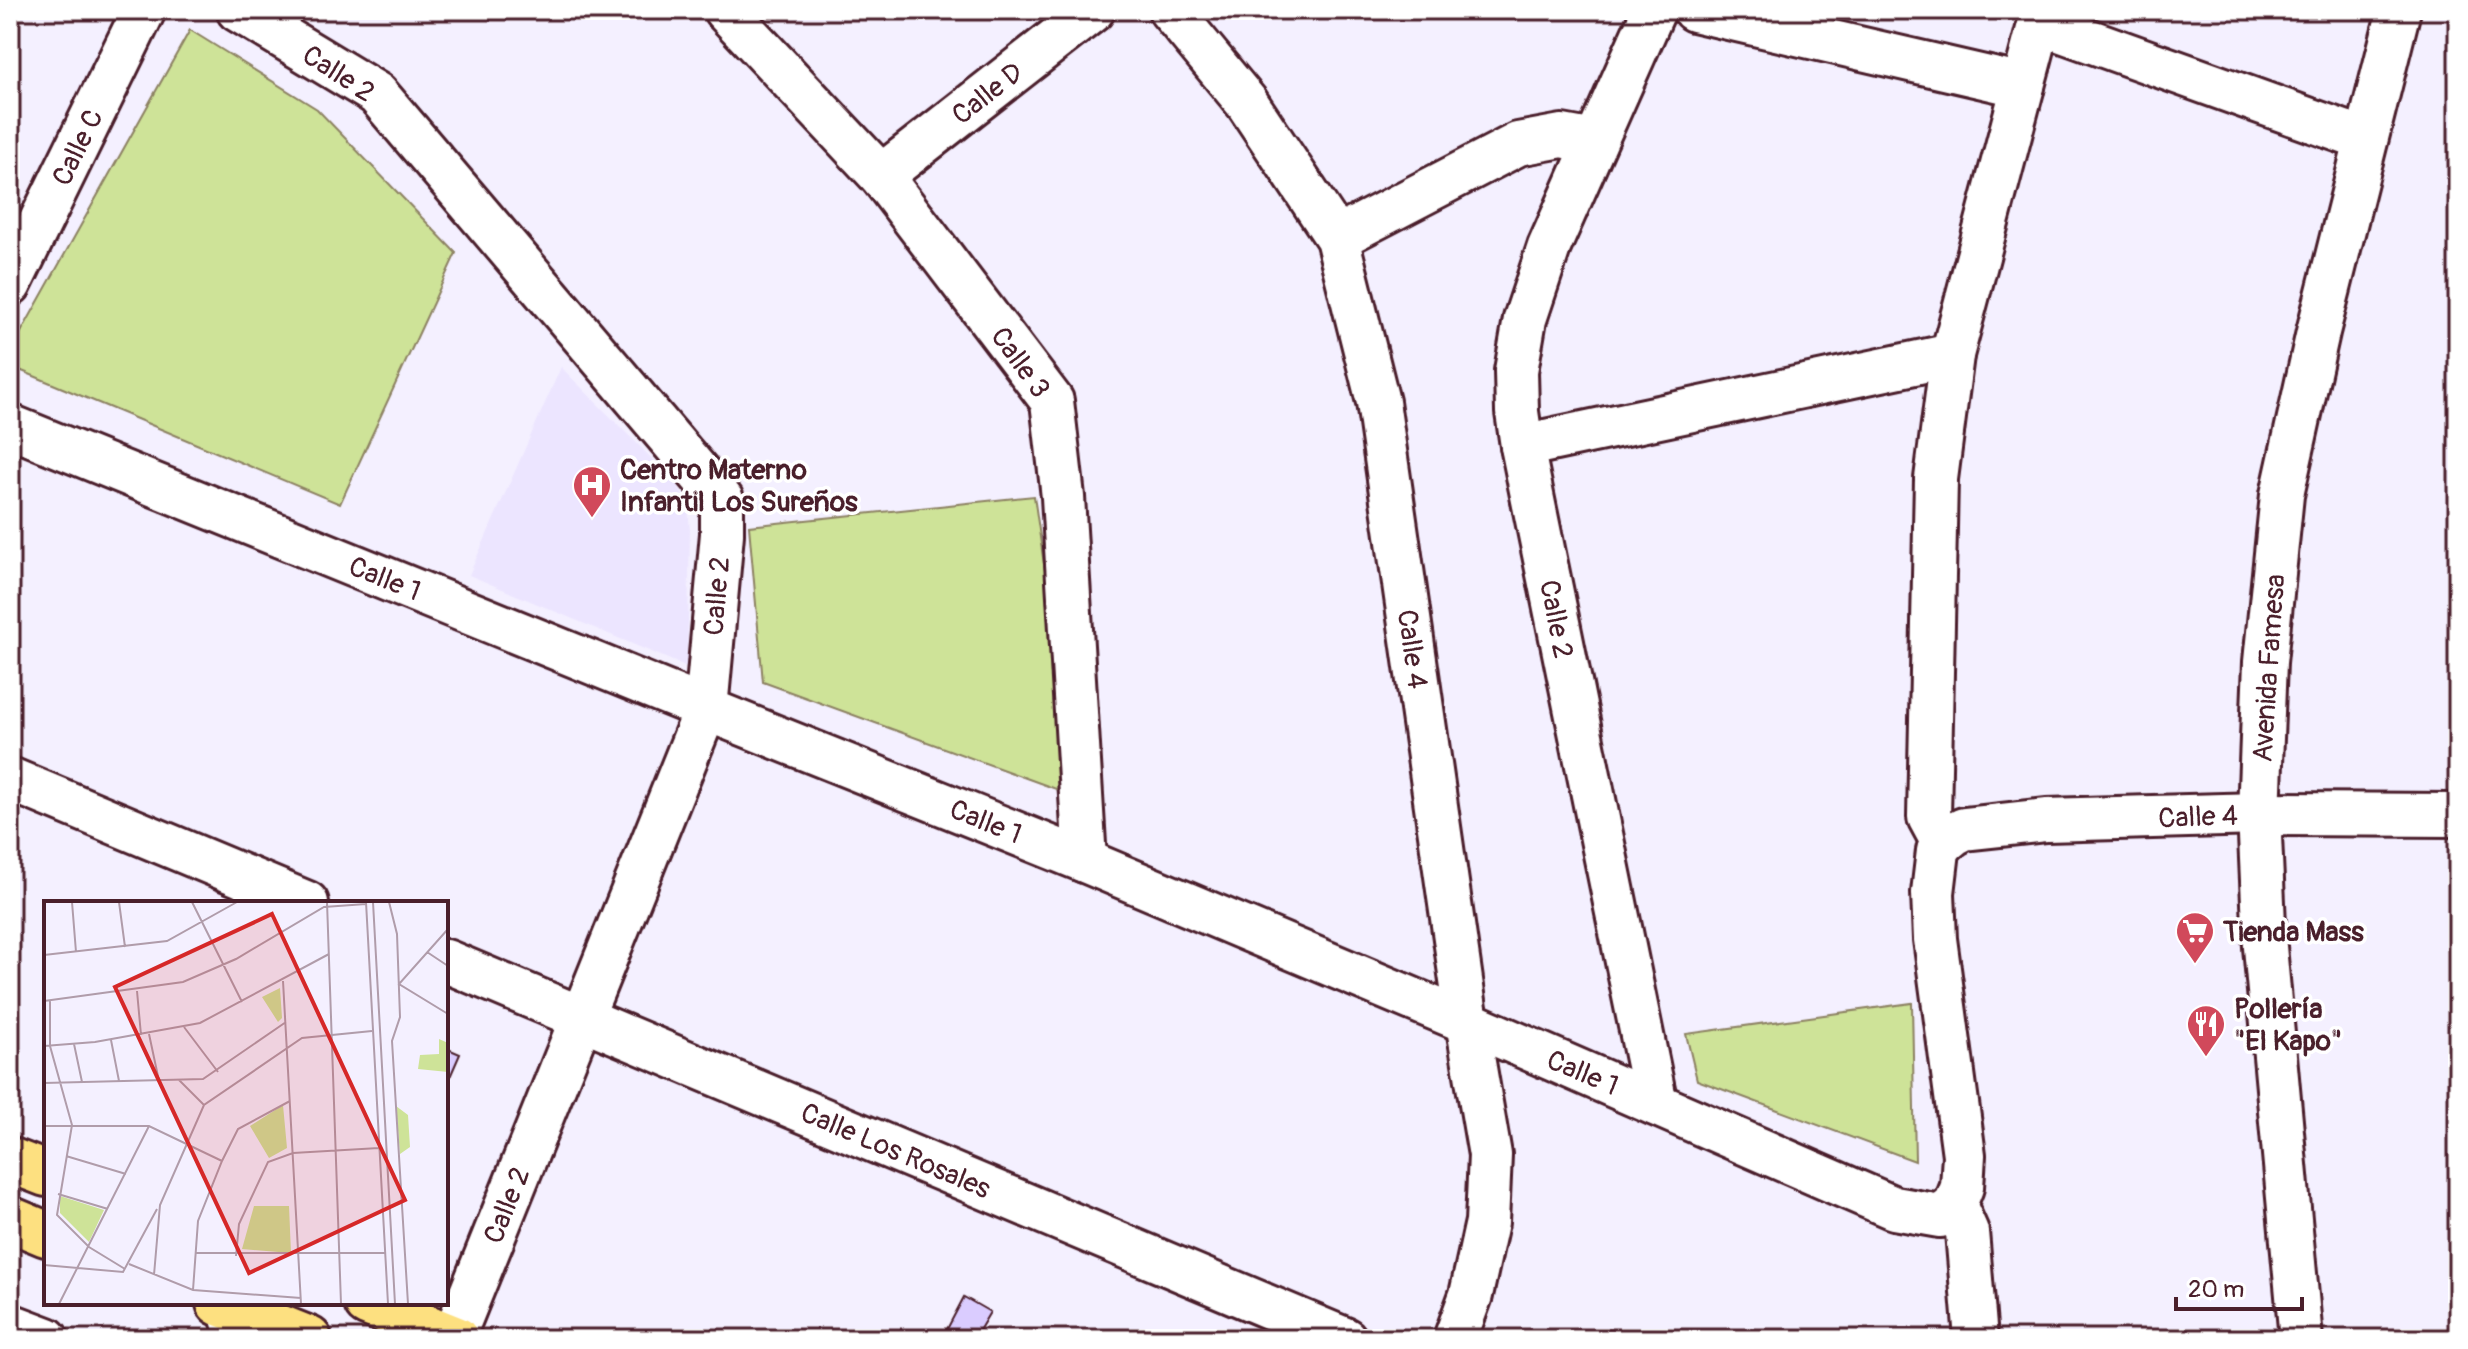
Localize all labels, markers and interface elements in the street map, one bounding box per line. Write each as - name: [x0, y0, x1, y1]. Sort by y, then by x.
- street label: Calle 2: [295, 38, 381, 110]
- street label: Calle D: [945, 55, 1031, 133]
- street label: Calle C: [45, 104, 112, 192]
- street label: Calle 3: [982, 321, 1057, 405]
- place label: Centro Materno Infantil Los Sureños: [620, 453, 858, 520]
- hospital icon: Centro Materno Infantil Los Sureños: [571, 464, 613, 519]
- street label: Calle 1: [343, 549, 426, 610]
- street label: Calle 2: [697, 555, 738, 637]
- street label: Avenida Famesa: [2245, 573, 2294, 763]
- street label: Calle 2: [1531, 577, 1580, 661]
- street label: Calle 4: [1389, 607, 1434, 691]
- street label: Calle 1: [944, 792, 1027, 853]
- street label: Calle 4: [2158, 799, 2239, 836]
- inset map: [44, 901, 448, 1305]
- supermarket icon: Tienda Mass: [2174, 910, 2216, 965]
- place label: Tienda Mass: [2222, 915, 2364, 950]
- place label: Pollería "El Kapo": [2234, 992, 2342, 1059]
- restaurant icon: Pollería "El Kapo": [2185, 1003, 2227, 1058]
- street label: Calle 1: [1541, 1043, 1624, 1104]
- street label: Calle Los Rosales: [795, 1096, 996, 1207]
- street label: Calle 2: [476, 1162, 538, 1249]
- scale bar: [2176, 1261, 2302, 1311]
- text: 20 m: [2188, 1275, 2244, 1304]

